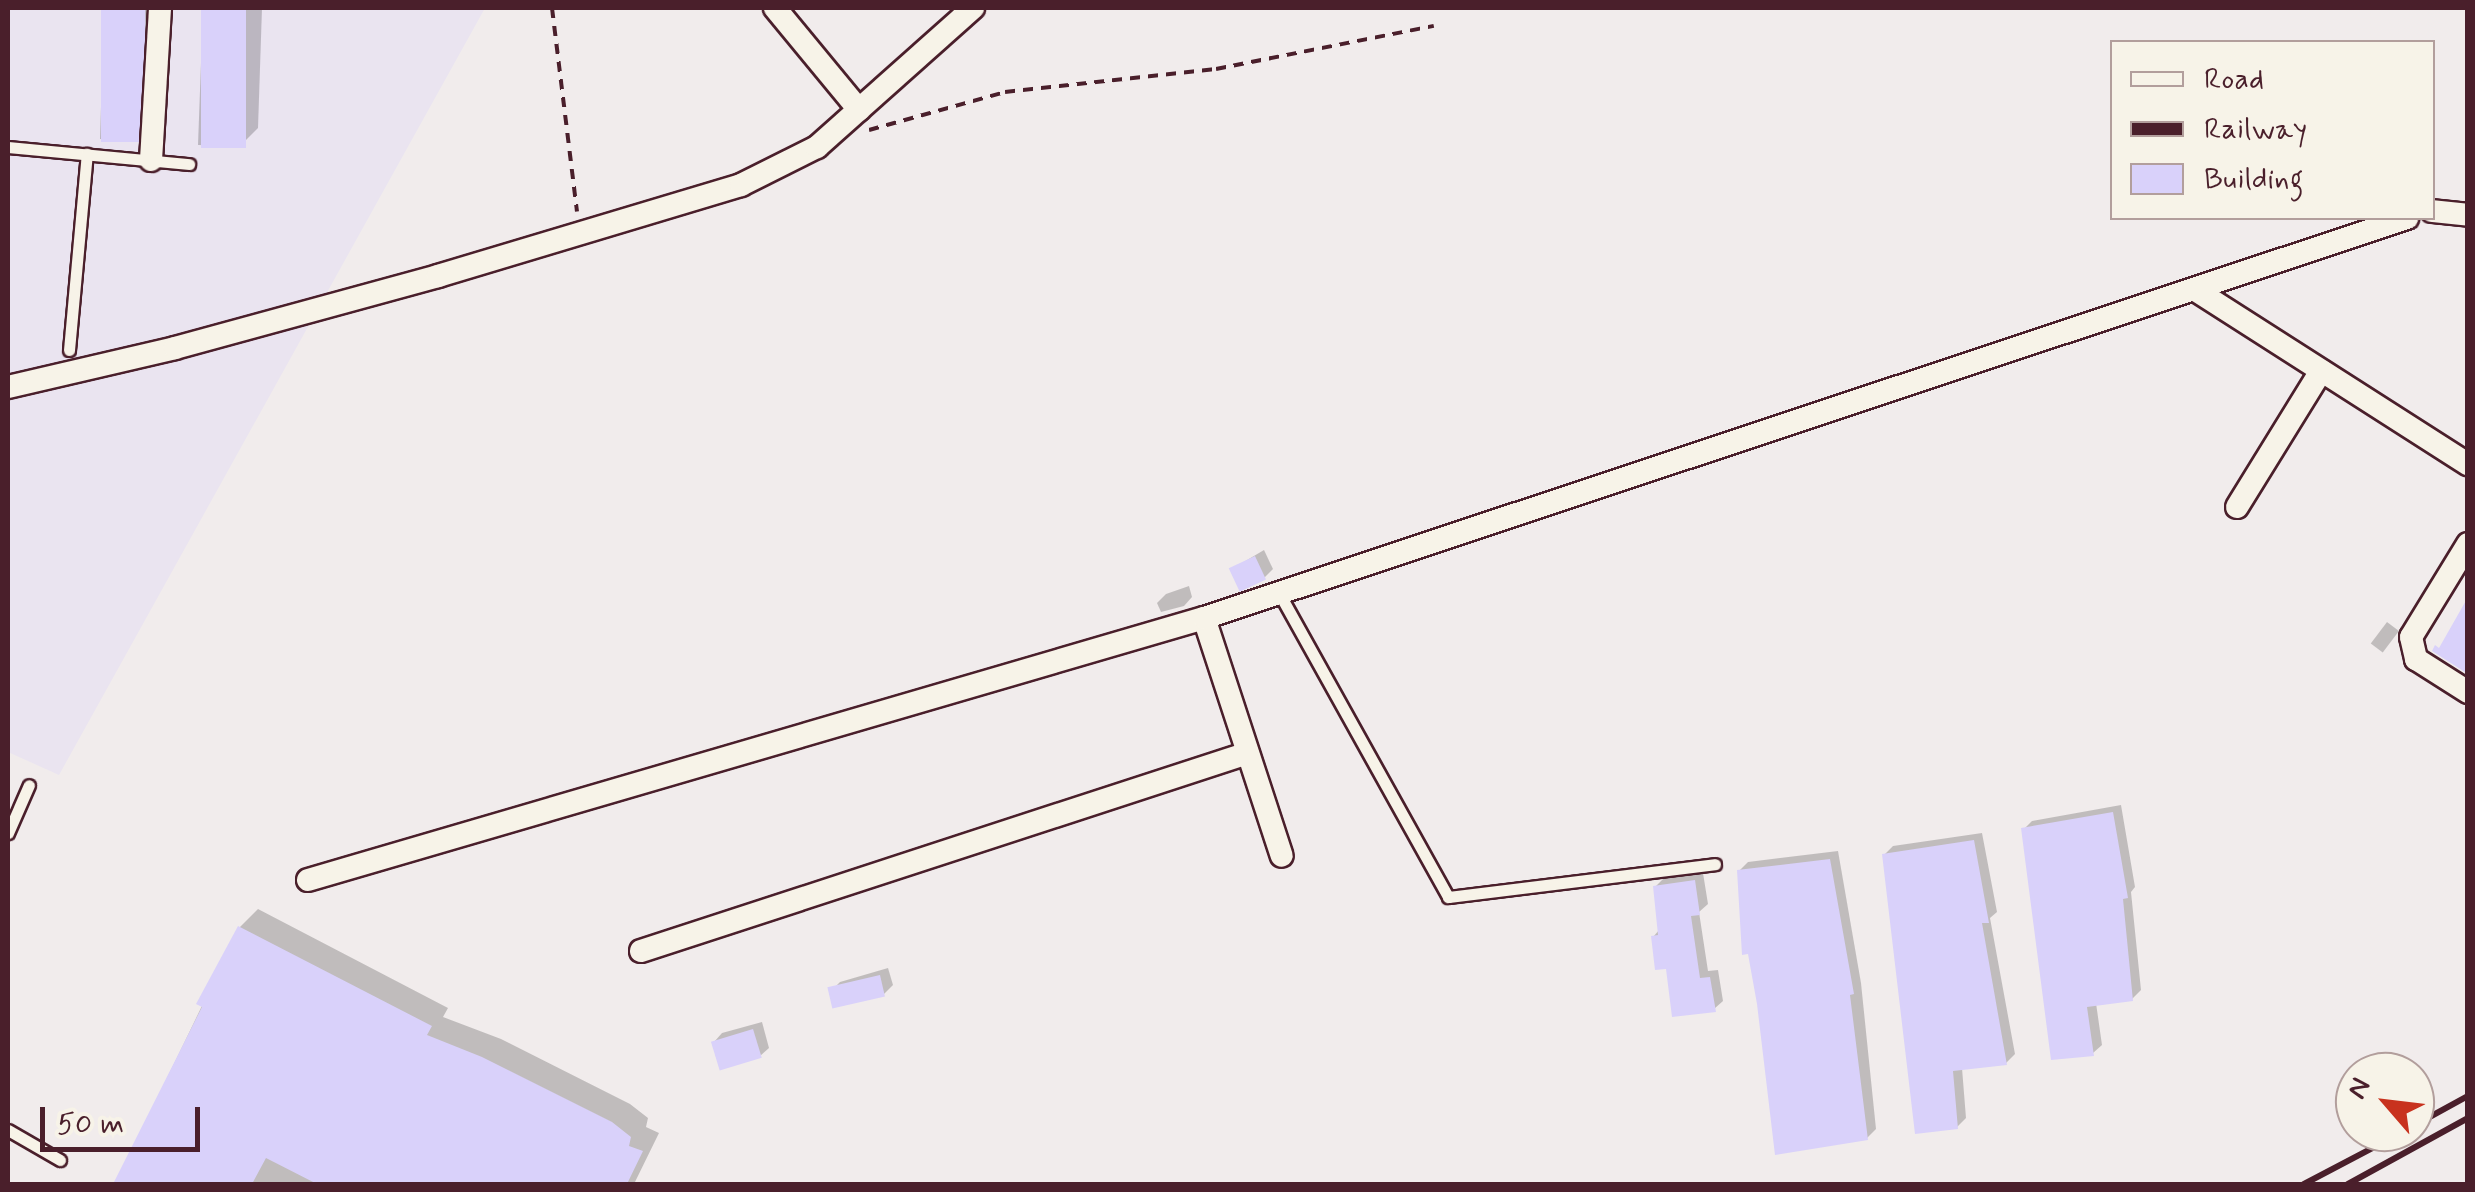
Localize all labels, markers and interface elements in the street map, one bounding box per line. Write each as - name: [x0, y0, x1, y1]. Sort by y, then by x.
- legend: [2110, 40, 2435, 220]
- text: Road: [2204, 60, 2264, 99]
- text: Railway: [2204, 110, 2307, 149]
- text: Building: [2204, 160, 2303, 199]
- north arrow: [2335, 1052, 2435, 1152]
- text: N: [2339, 1072, 2381, 1106]
- scale bar: [45, 1087, 205, 1149]
- text: 50 m: [57, 1105, 124, 1144]

